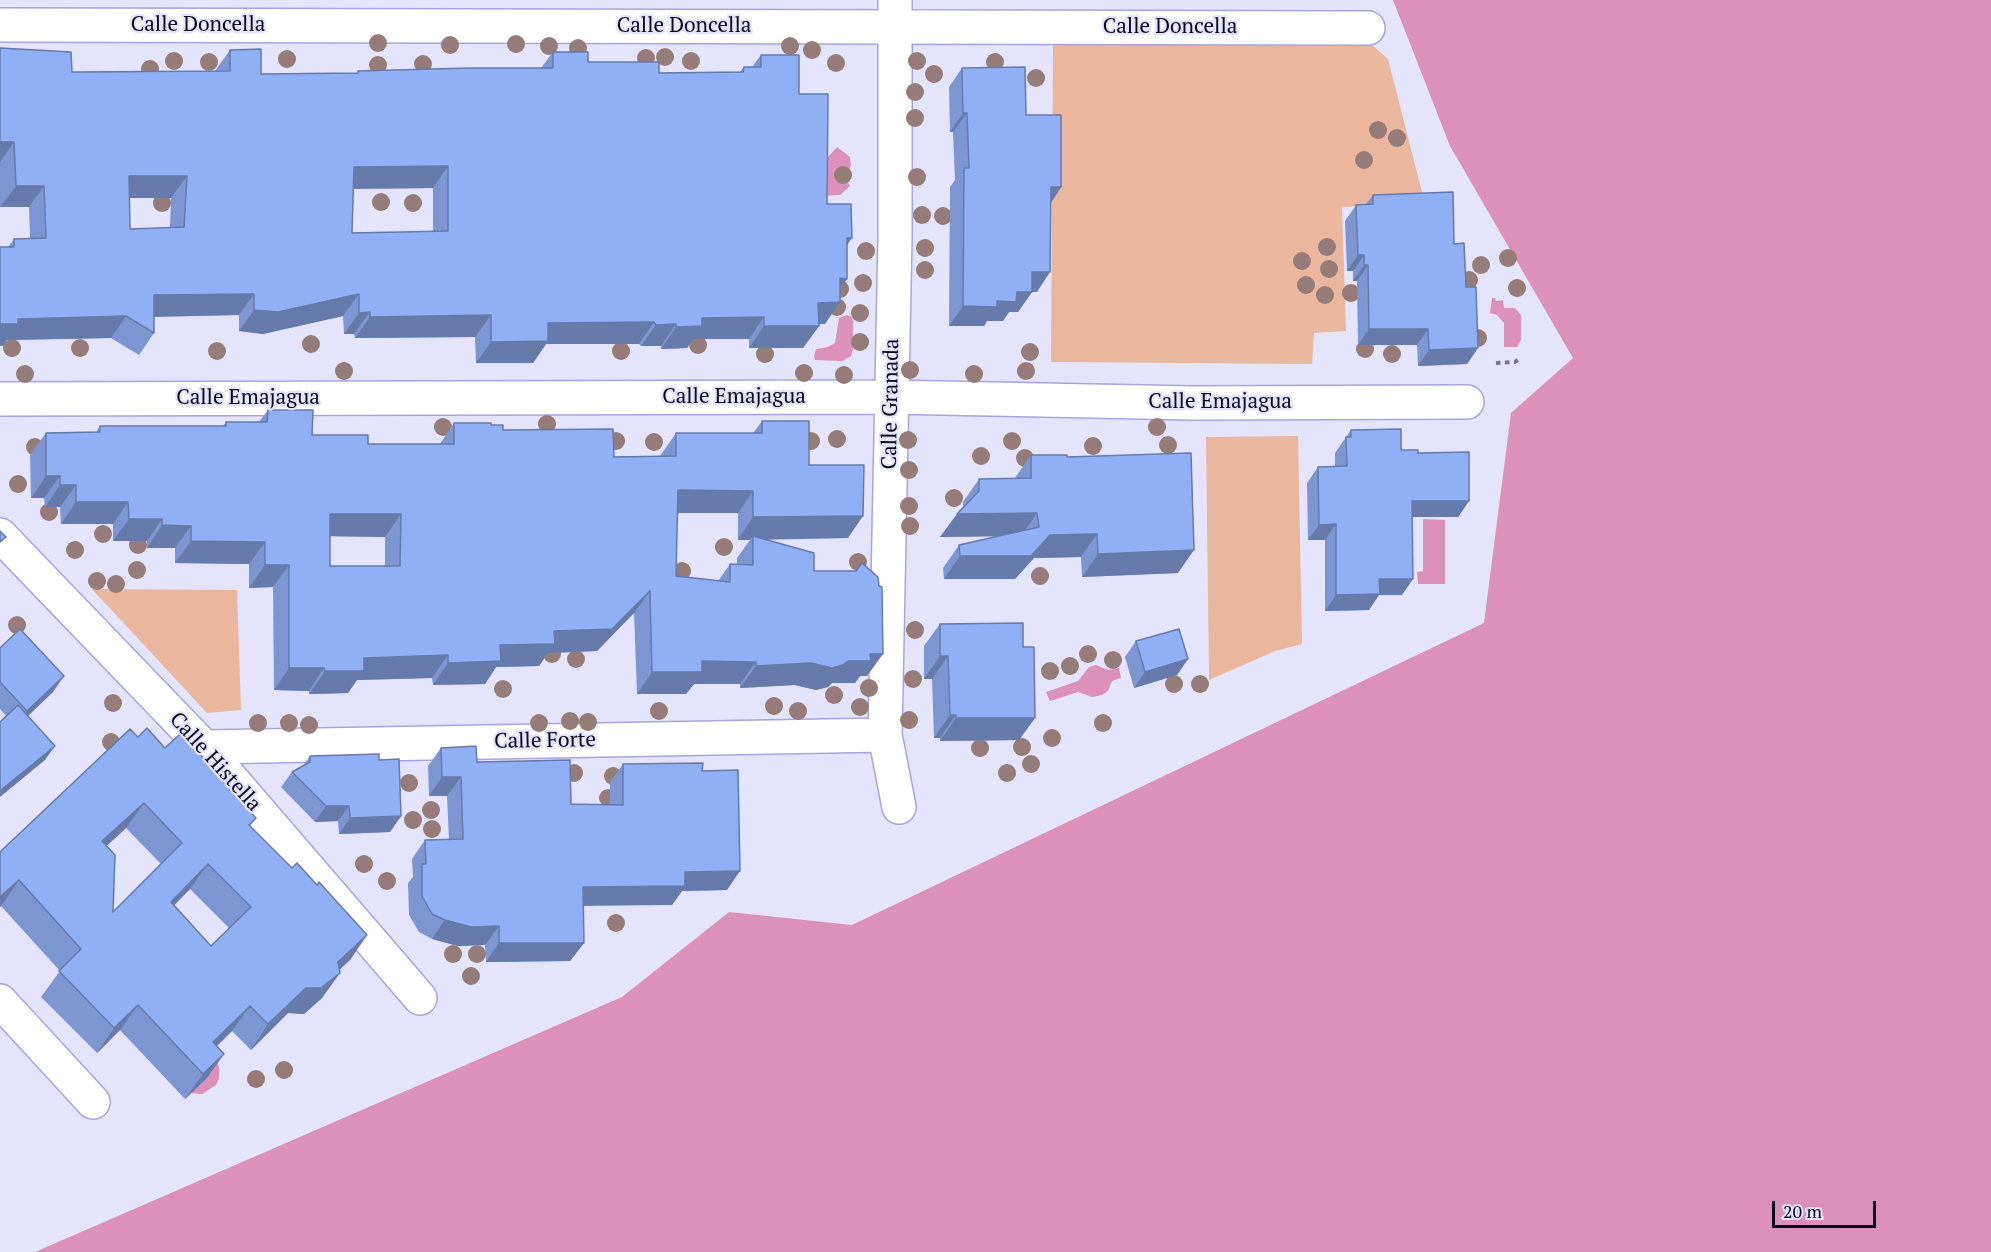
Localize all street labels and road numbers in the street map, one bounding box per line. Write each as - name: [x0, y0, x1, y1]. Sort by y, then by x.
- street label: Calle Doncella: [131, 12, 265, 38]
- street label: Calle Doncella: [617, 13, 751, 39]
- street label: Calle Doncella: [1103, 14, 1237, 40]
- street label: Calle Granada: [877, 338, 905, 470]
- street label: Calle Emajagua: [662, 384, 806, 410]
- street label: Calle Emajagua: [176, 385, 320, 411]
- street label: Calle Emajagua: [1148, 389, 1292, 415]
- street label: Calle Histella: [164, 707, 266, 817]
- street label: Calle Forte: [494, 728, 596, 754]

